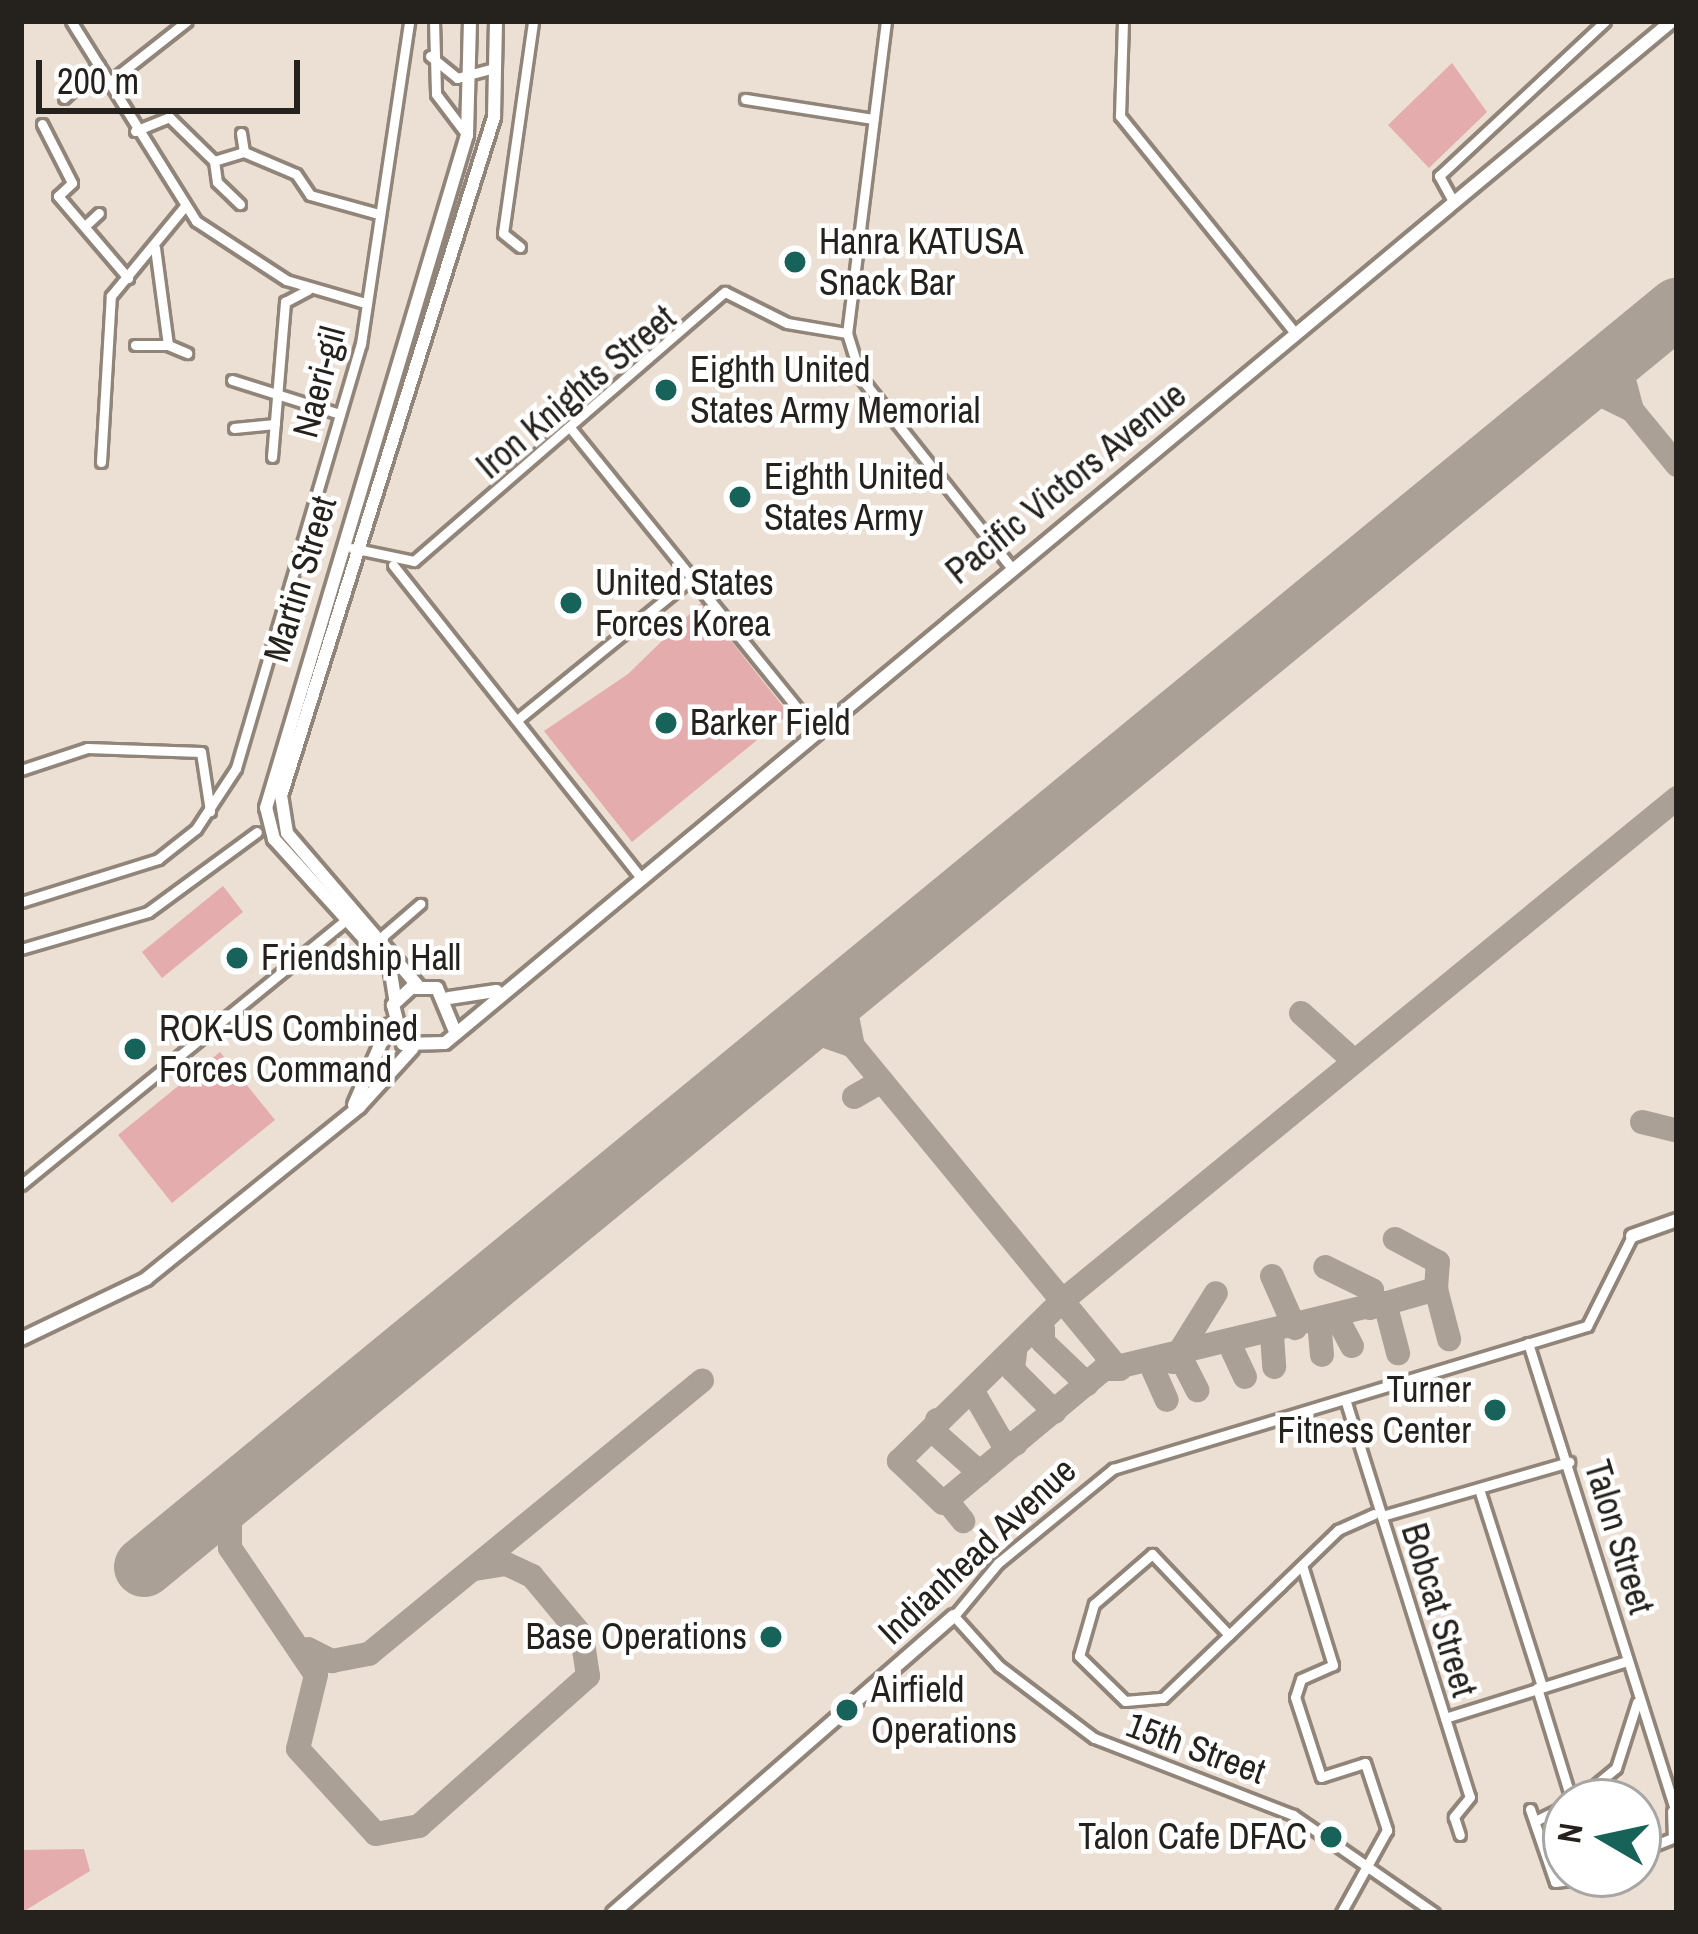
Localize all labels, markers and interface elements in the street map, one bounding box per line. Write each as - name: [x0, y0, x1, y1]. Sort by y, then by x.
- scale bar: [42, 36, 306, 110]
- text: 200 m: [57, 57, 139, 105]
- place label: Hanra KATUSA Snack Bar: [819, 219, 1024, 304]
- marker: Hanra KATUSA Snack Bar: [782, 249, 808, 275]
- street label: Iron Knights Street: [468, 296, 684, 488]
- street label: Naeri-gil: [283, 322, 355, 442]
- place label: Eighth United States Army Memorial: [690, 347, 982, 432]
- street label: Pacific Victors Avenue: [937, 373, 1195, 593]
- marker: Eighth United States Army Memorial: [653, 377, 679, 403]
- place label: Eighth United States Army: [764, 454, 945, 539]
- marker: Eighth United States Army: [727, 484, 753, 510]
- street label: Martin Street: [254, 491, 346, 667]
- place label: United States Forces Korea: [595, 560, 774, 645]
- marker: United States Forces Korea: [558, 590, 584, 616]
- place label: Barker Field: [690, 701, 851, 745]
- marker: Barker Field: [653, 710, 679, 736]
- place label: Friendship Hall: [261, 936, 461, 980]
- marker: Friendship Hall: [224, 945, 250, 971]
- place label: ROK-US Combined Forces Command: [159, 1006, 418, 1091]
- marker: ROK-US Combined Forces Command: [122, 1036, 148, 1062]
- place label: Turner Fitness Center: [1277, 1367, 1471, 1452]
- marker: Turner Fitness Center: [1482, 1397, 1508, 1423]
- street label: Indianhead Avenue: [869, 1448, 1085, 1654]
- street label: Talon Street: [1575, 1455, 1663, 1619]
- street label: Bobcat Street: [1392, 1518, 1486, 1702]
- place label: Base Operations: [525, 1615, 747, 1659]
- marker: Base Operations: [758, 1624, 784, 1650]
- place label: Airfield Operations: [871, 1667, 1017, 1752]
- marker: Airfield Operations: [834, 1697, 860, 1723]
- street label: 15th Street: [1121, 1703, 1271, 1793]
- north arrow: [1542, 1778, 1662, 1898]
- place label: Talon Cafe DFAC: [1078, 1815, 1307, 1859]
- text: N: [1546, 1820, 1593, 1846]
- marker: Talon Cafe DFAC: [1318, 1824, 1344, 1850]

